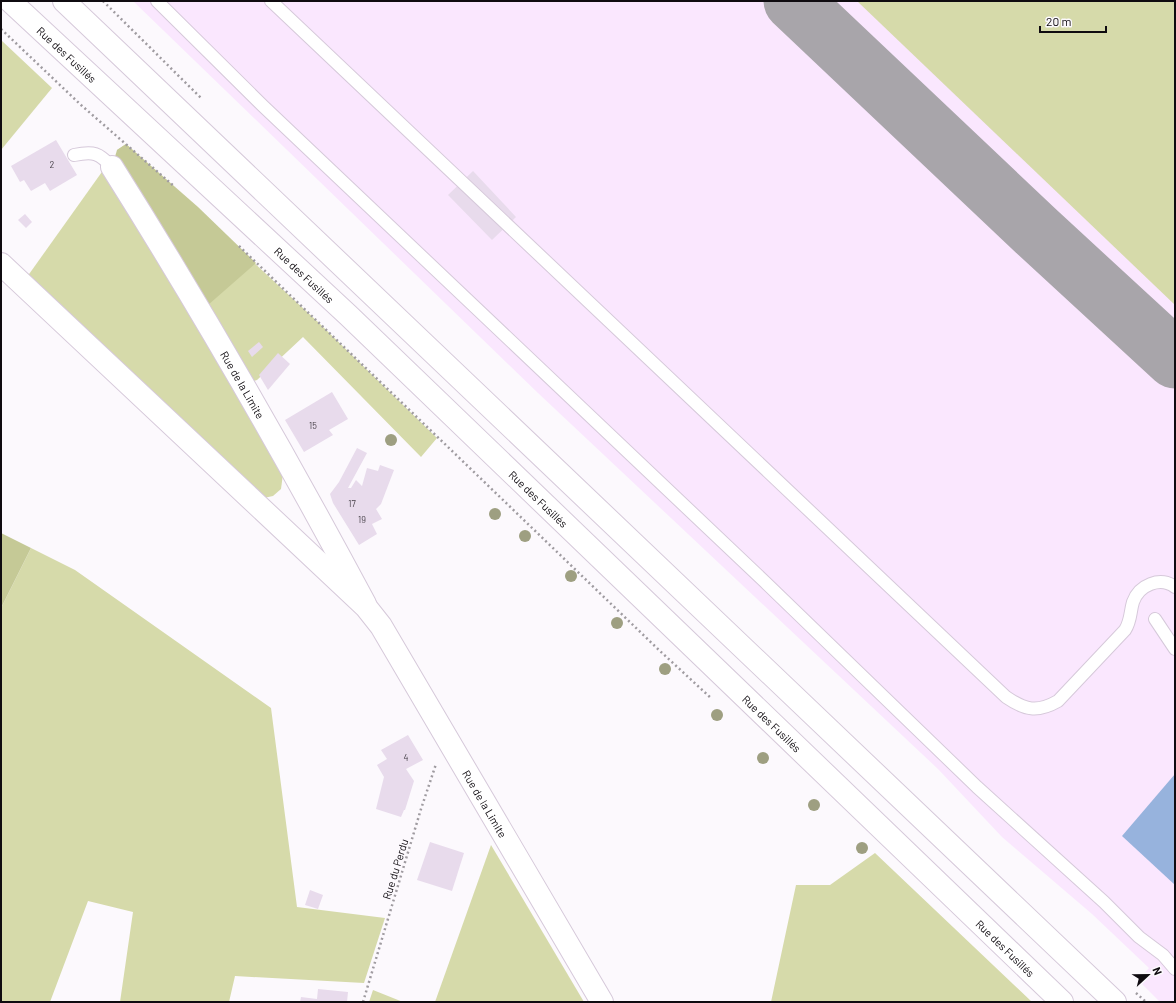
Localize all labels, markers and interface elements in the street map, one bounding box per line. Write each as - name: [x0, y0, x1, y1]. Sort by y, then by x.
- scale bar: [1040, 8, 1106, 34]
- text: 20 m: [1046, 14, 1072, 28]
- street label: Rue des Fusillés: [35, 23, 99, 85]
- house number: 2: [50, 159, 55, 170]
- street label: Rue des Fusillés: [272, 244, 337, 305]
- street label: Rue de la Limite: [218, 348, 268, 421]
- house number: 15: [309, 420, 317, 431]
- street label: Rue des Fusillés: [507, 467, 571, 530]
- house number: 17: [348, 498, 356, 509]
- house number: 19: [358, 514, 366, 525]
- street label: Rue des Fusillés: [740, 692, 804, 754]
- house number: 4: [404, 752, 409, 763]
- street label: Rue de la Limite: [461, 768, 510, 840]
- street label: Rue du Perdu: [380, 837, 410, 901]
- street label: Rue des Fusillés: [974, 917, 1038, 979]
- north arrow: [1128, 955, 1168, 995]
- text: N: [1150, 965, 1165, 977]

